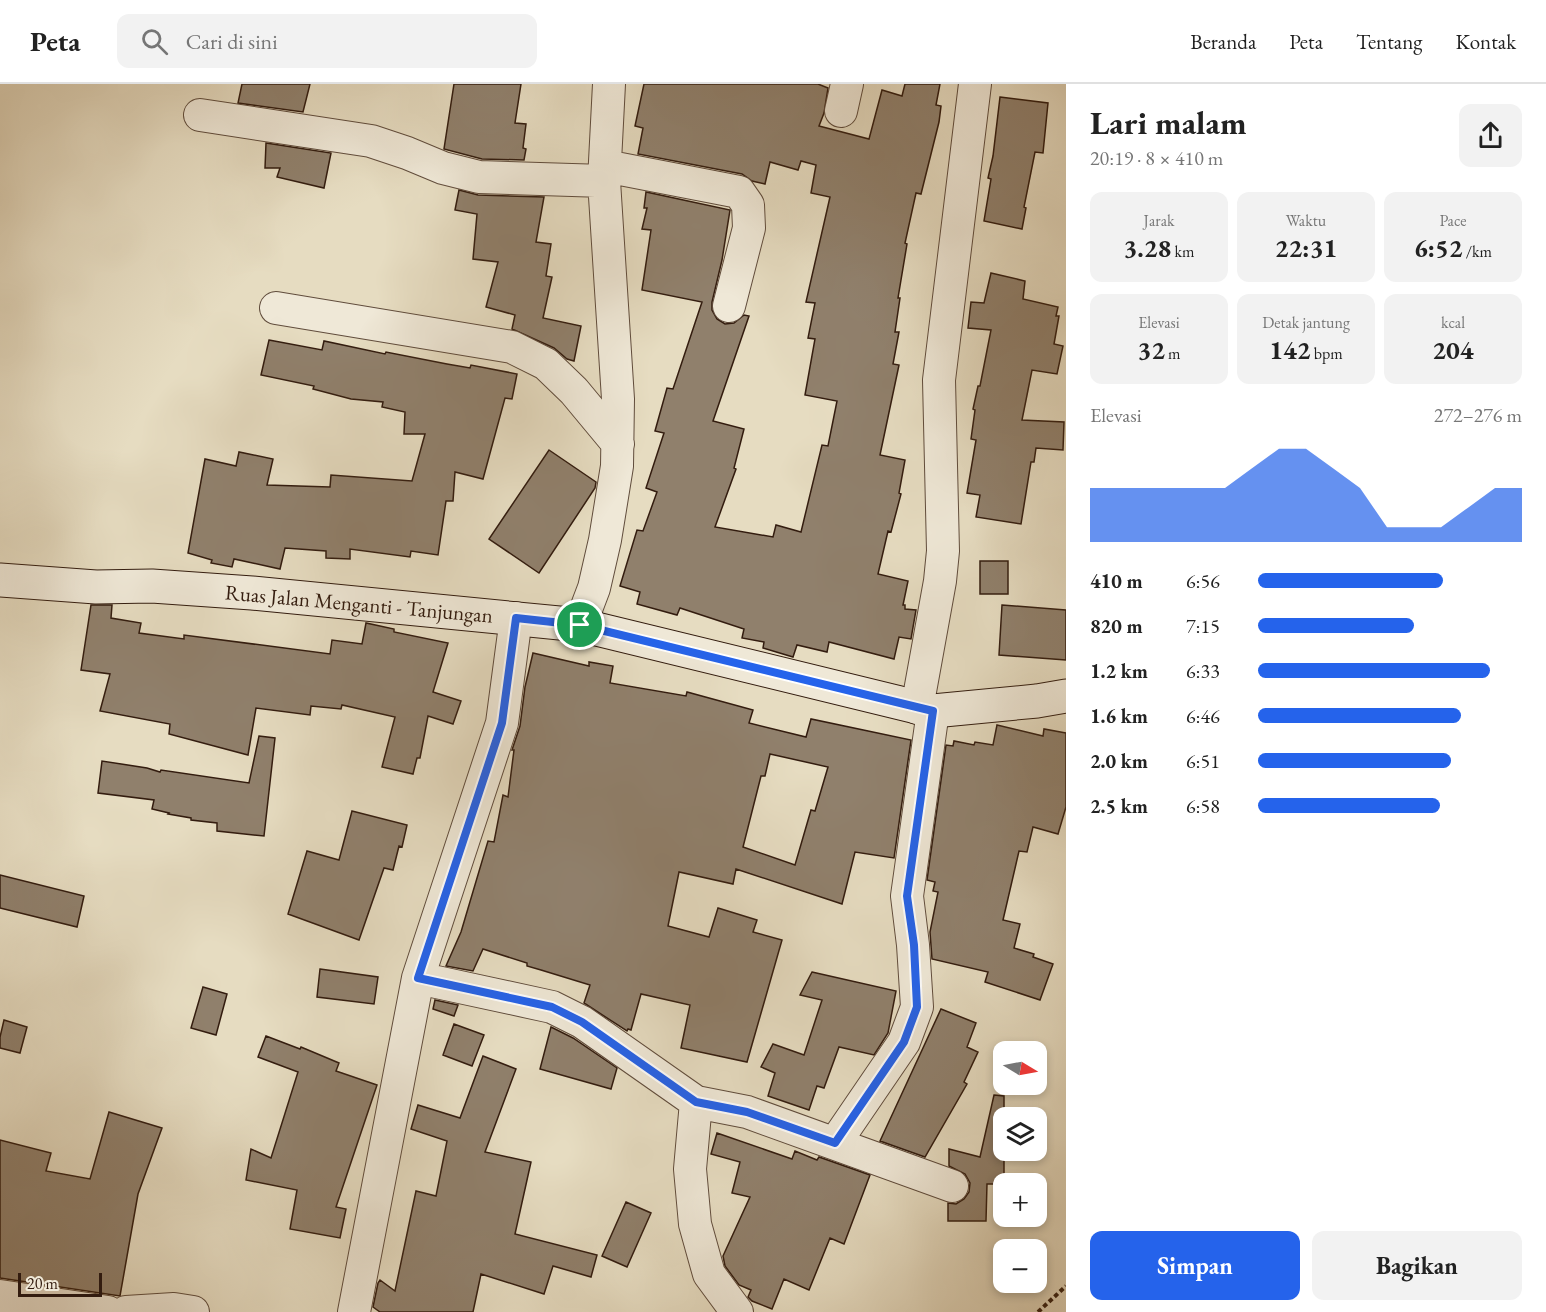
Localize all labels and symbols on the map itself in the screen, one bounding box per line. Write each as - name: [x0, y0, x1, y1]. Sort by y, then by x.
- street label: Ruas Jalan Menganti - Tanjungan: [224, 578, 494, 629]
- pin: [554, 599, 605, 650]
- north arrow: [993, 1041, 1047, 1095]
- scale bar: [18, 1270, 102, 1298]

